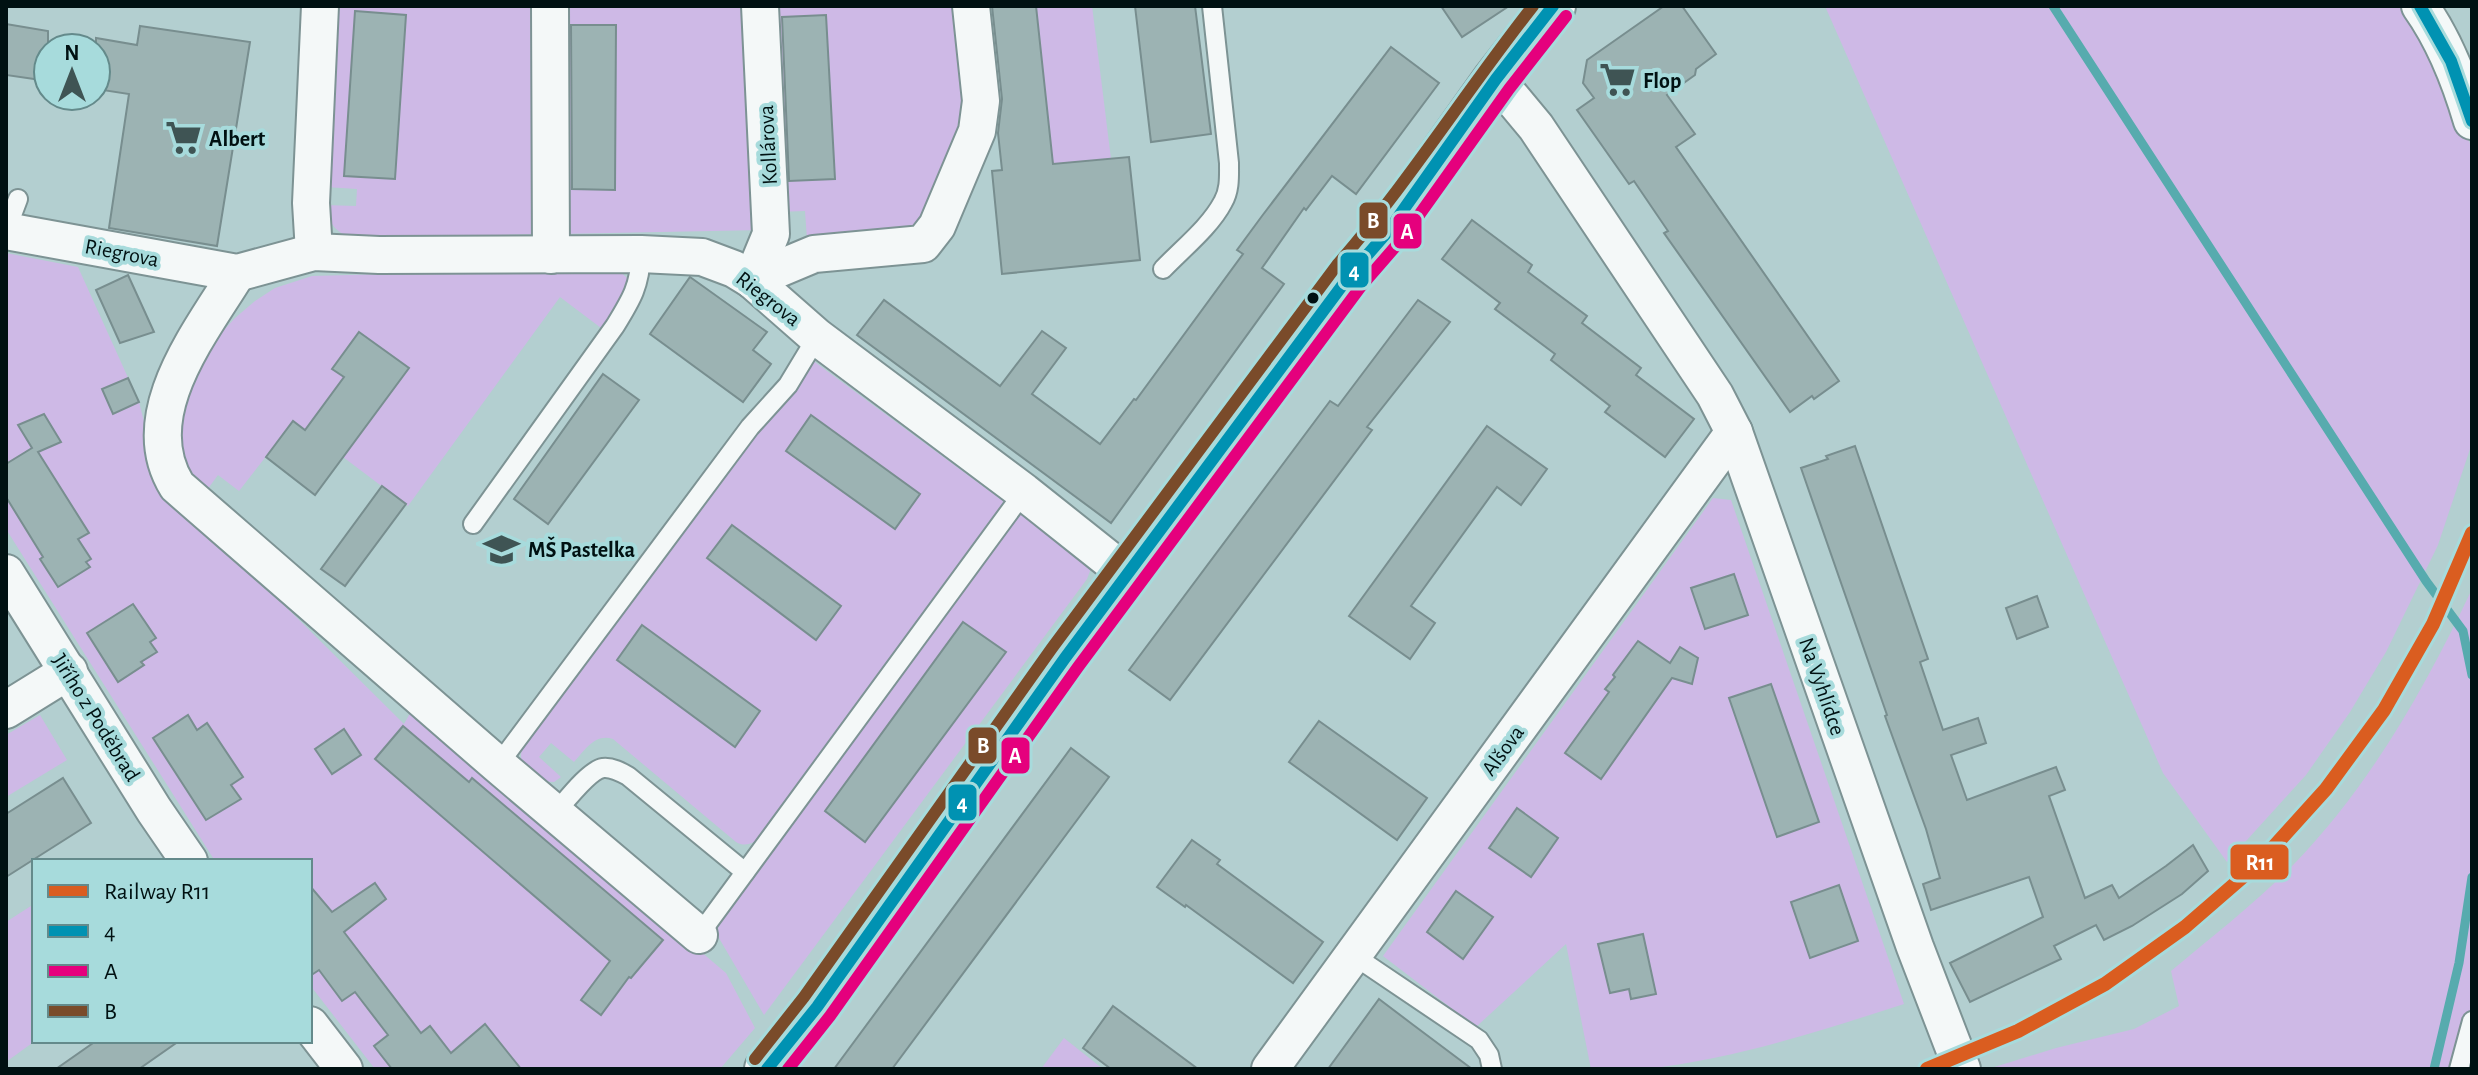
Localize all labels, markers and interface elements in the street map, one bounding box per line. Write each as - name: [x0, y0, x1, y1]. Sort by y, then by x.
- north arrow: [32, 32, 112, 112]
- text: N: [64, 42, 80, 64]
- supermarket icon: Flop: [1598, 61, 1636, 99]
- place label: Flop: [1643, 70, 1681, 92]
- street label: Kollárova: [755, 105, 781, 185]
- supermarket icon: Albert: [164, 119, 202, 157]
- place label: Albert: [209, 128, 266, 150]
- line badge: B: [1358, 201, 1389, 240]
- text: B: [1367, 210, 1380, 232]
- line badge: A: [1392, 212, 1423, 250]
- text: A: [1400, 221, 1414, 243]
- street label: Riegrova: [83, 235, 161, 271]
- line badge: 4: [1339, 251, 1370, 289]
- text: 4: [1348, 260, 1360, 282]
- street label: Riegrova: [732, 267, 805, 331]
- unlabelled marker: [1305, 290, 1321, 306]
- school or university icon: MŠ Pastelka: [483, 530, 521, 568]
- place label: MŠ Pastelka: [528, 536, 635, 561]
- street label: Na Vyhlídce: [1795, 635, 1849, 738]
- street label: Jiřího z Poděbrad: [48, 650, 144, 785]
- street label: Alšova: [1477, 722, 1528, 780]
- line badge: B: [967, 726, 998, 765]
- text: B: [977, 735, 990, 757]
- line badge: A: [1000, 736, 1031, 775]
- text: A: [1008, 745, 1022, 767]
- line badge: 4: [947, 783, 978, 822]
- text: 4: [956, 792, 968, 814]
- line badge: R11: [2229, 843, 2290, 881]
- text: R11: [2246, 852, 2274, 874]
- legend: [32, 859, 312, 1043]
- text: Railway R11: [104, 880, 210, 904]
- text: 4: [104, 920, 116, 944]
- text: A: [104, 960, 118, 984]
- text: B: [104, 1000, 117, 1024]

